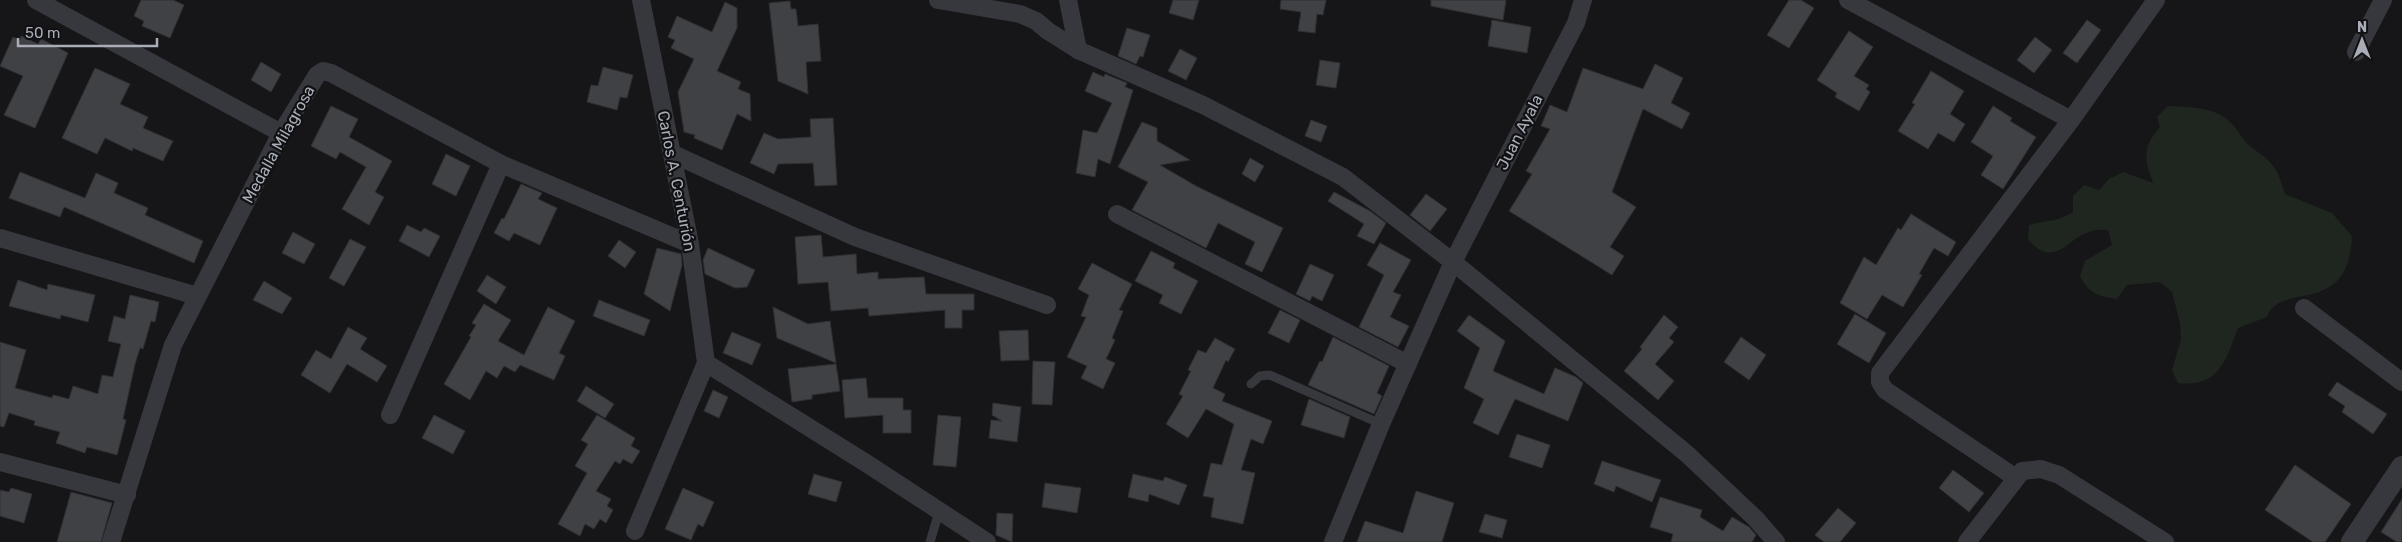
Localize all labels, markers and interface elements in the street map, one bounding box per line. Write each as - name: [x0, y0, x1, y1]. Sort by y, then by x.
- scale bar: [18, 15, 156, 47]
- north arrow: [2337, 15, 2387, 65]
- text: N: [2357, 19, 2367, 36]
- text: 50 m: [25, 24, 60, 42]
- street label: Medalla Milagrosa: [238, 82, 319, 206]
- street label: Juan Ayala: [1492, 91, 1547, 173]
- street label: Carlos A. Centurión: [654, 109, 699, 253]

